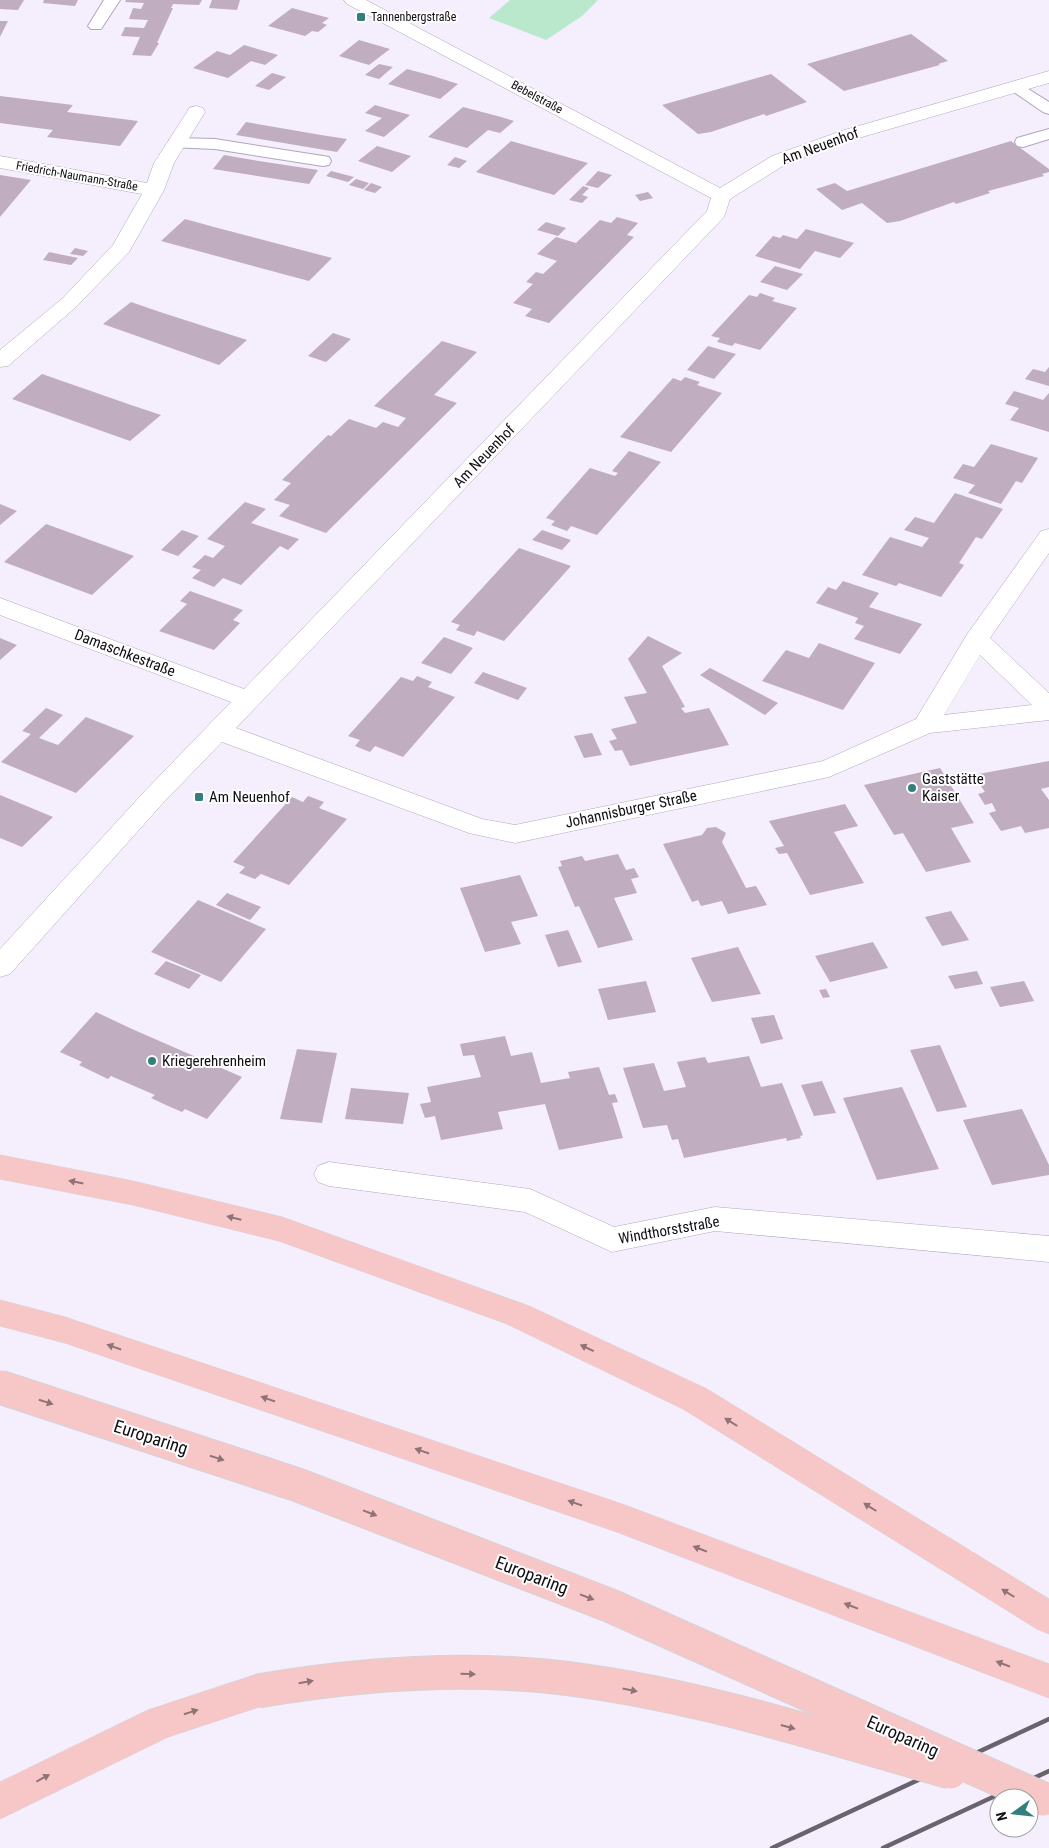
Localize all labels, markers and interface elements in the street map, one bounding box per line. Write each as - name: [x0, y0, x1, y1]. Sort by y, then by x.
- place label: Tannenbergstraße: [371, 10, 457, 24]
- marker: Tannenbergstraße: [355, 11, 367, 23]
- street label: Bebelstraße: [509, 78, 566, 117]
- street label: Am Neuenhof: [779, 124, 861, 168]
- street label: Friedrich-Naumann-Straße: [15, 158, 139, 194]
- street label: Am Neuenhof: [449, 421, 519, 491]
- street label: Damaschkestraße: [72, 626, 178, 680]
- place label: Gaststätte Kaiser: [922, 770, 984, 805]
- marker: Gaststätte Kaiser: [906, 782, 918, 794]
- street label: Johannisburger Straße: [564, 786, 698, 832]
- place label: Am Neuenhof: [209, 788, 290, 806]
- marker: Am Neuenhof: [193, 791, 205, 803]
- place label: Kriegerehrenheim: [162, 1052, 266, 1070]
- marker: Kriegerehrenheim: [146, 1055, 158, 1067]
- one-way arrow: [67, 1177, 83, 1185]
- street label: Windthorststraße: [617, 1212, 721, 1248]
- one-way arrow: [227, 1213, 242, 1221]
- one-way arrow: [106, 1342, 121, 1350]
- one-way arrow: [580, 1344, 594, 1352]
- one-way arrow: [260, 1395, 275, 1402]
- one-way arrow: [39, 1399, 54, 1406]
- street label: Europaring: [111, 1415, 191, 1459]
- one-way arrow: [725, 1417, 738, 1426]
- one-way arrow: [414, 1447, 429, 1454]
- one-way arrow: [210, 1455, 225, 1463]
- one-way arrow: [568, 1499, 583, 1507]
- one-way arrow: [863, 1502, 876, 1511]
- one-way arrow: [363, 1509, 378, 1517]
- one-way arrow: [692, 1545, 707, 1552]
- street label: Europaring: [492, 1551, 572, 1599]
- one-way arrow: [1001, 1588, 1014, 1597]
- one-way arrow: [580, 1593, 595, 1601]
- one-way arrow: [844, 1602, 859, 1609]
- one-way arrow: [996, 1660, 1011, 1667]
- one-way arrow: [461, 1670, 477, 1678]
- one-way arrow: [299, 1678, 314, 1686]
- one-way arrow: [622, 1686, 637, 1694]
- one-way arrow: [184, 1708, 199, 1716]
- street label: Europaring: [864, 1711, 942, 1761]
- one-way arrow: [780, 1723, 795, 1731]
- one-way arrow: [36, 1774, 50, 1782]
- north arrow: [989, 1788, 1039, 1838]
- text: N: [993, 1810, 1010, 1823]

